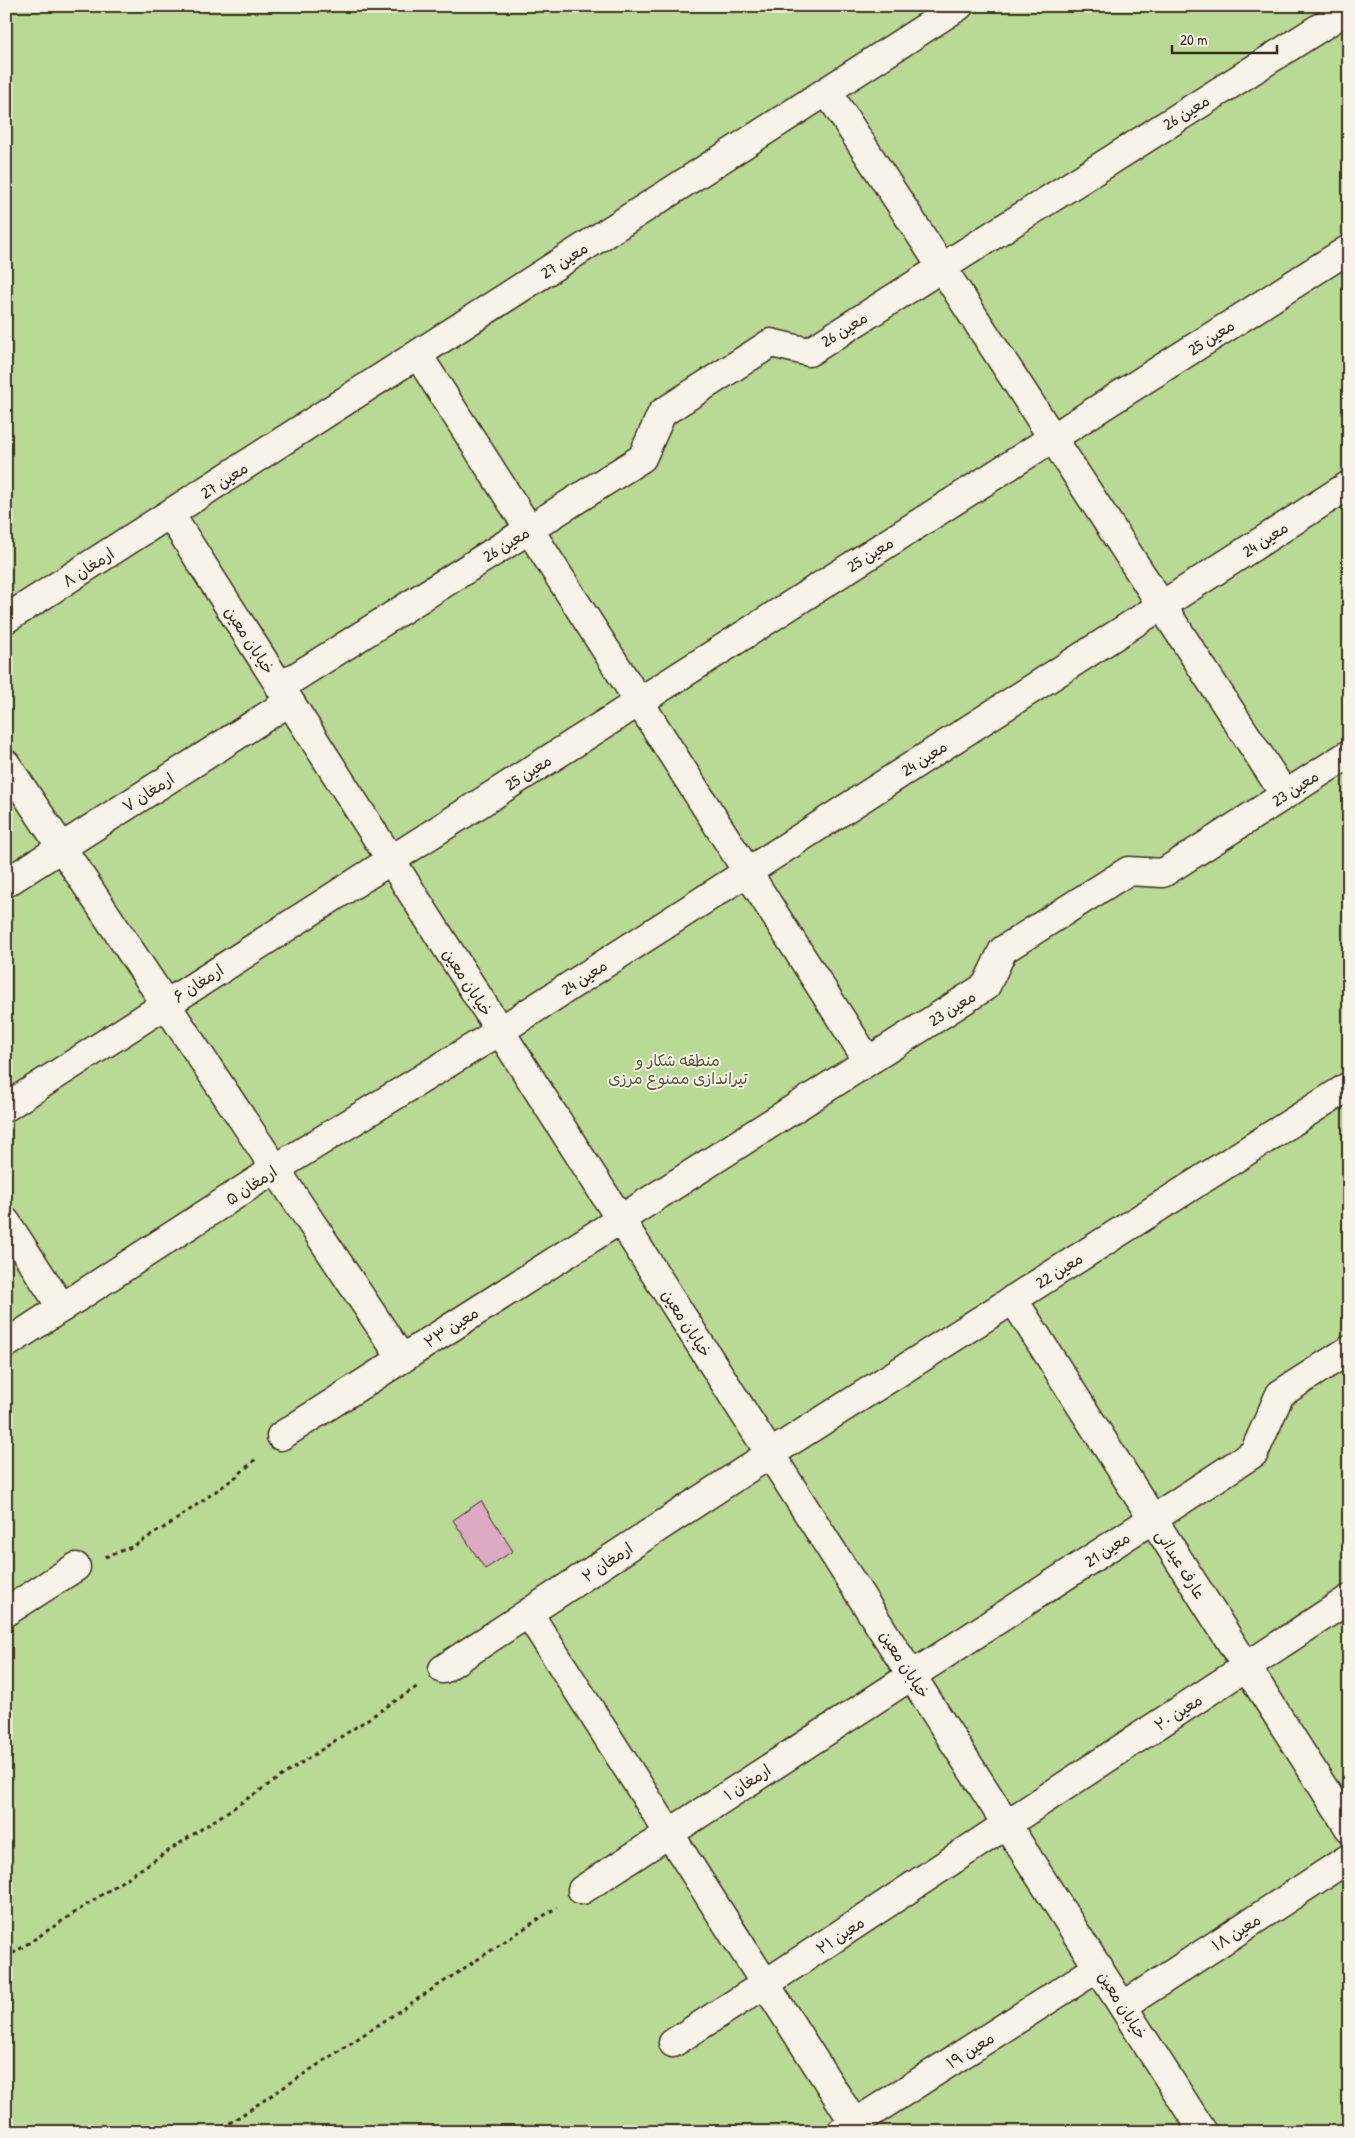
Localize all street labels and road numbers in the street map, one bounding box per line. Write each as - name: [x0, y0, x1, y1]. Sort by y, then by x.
- street label: معین 26: [1159, 89, 1213, 135]
- street label: معین 27: [536, 236, 592, 284]
- street label: معین 26: [817, 306, 871, 352]
- street label: معین 25: [1183, 314, 1239, 360]
- street label: معین 27: [196, 456, 252, 504]
- street label: معین 24: [1238, 516, 1292, 562]
- street label: معین 26: [479, 521, 533, 567]
- street label: معین 25: [842, 531, 898, 577]
- street label: ارمغان ۸: [58, 542, 118, 592]
- street label: خیابان معین: [220, 602, 280, 678]
- street label: معین 24: [897, 735, 951, 781]
- street label: معین 25: [500, 749, 556, 795]
- street label: معین 23: [1267, 765, 1323, 811]
- street label: ارمغان ۷: [118, 767, 178, 817]
- street label: خیابان معین: [438, 944, 498, 1020]
- street label: معین 24: [557, 954, 611, 1000]
- street label: ارمغان ۶: [169, 959, 227, 1007]
- street label: معین 23: [924, 985, 980, 1031]
- street label: ارمغان ۵: [221, 1160, 281, 1210]
- street label: معین 22: [1031, 1247, 1087, 1293]
- street label: خیابان معین: [657, 1285, 717, 1361]
- street label: معین ۲۳: [419, 1301, 483, 1353]
- street label: عارف عیدانی: [1151, 1525, 1211, 1603]
- street label: معین 21: [1080, 1526, 1134, 1572]
- street label: ارمغان ۲: [577, 1537, 637, 1587]
- street label: خیابان معین: [875, 1626, 935, 1702]
- street label: معین ۲۰: [1150, 1688, 1206, 1736]
- street label: ارمغان ۱: [719, 1759, 775, 1805]
- street label: معین ۱۸: [1207, 1908, 1265, 1956]
- street label: معین ۲۱: [812, 1911, 868, 1959]
- street label: خیابان معین: [1093, 1967, 1153, 2043]
- street label: معین ۱۹: [942, 2026, 998, 2074]

